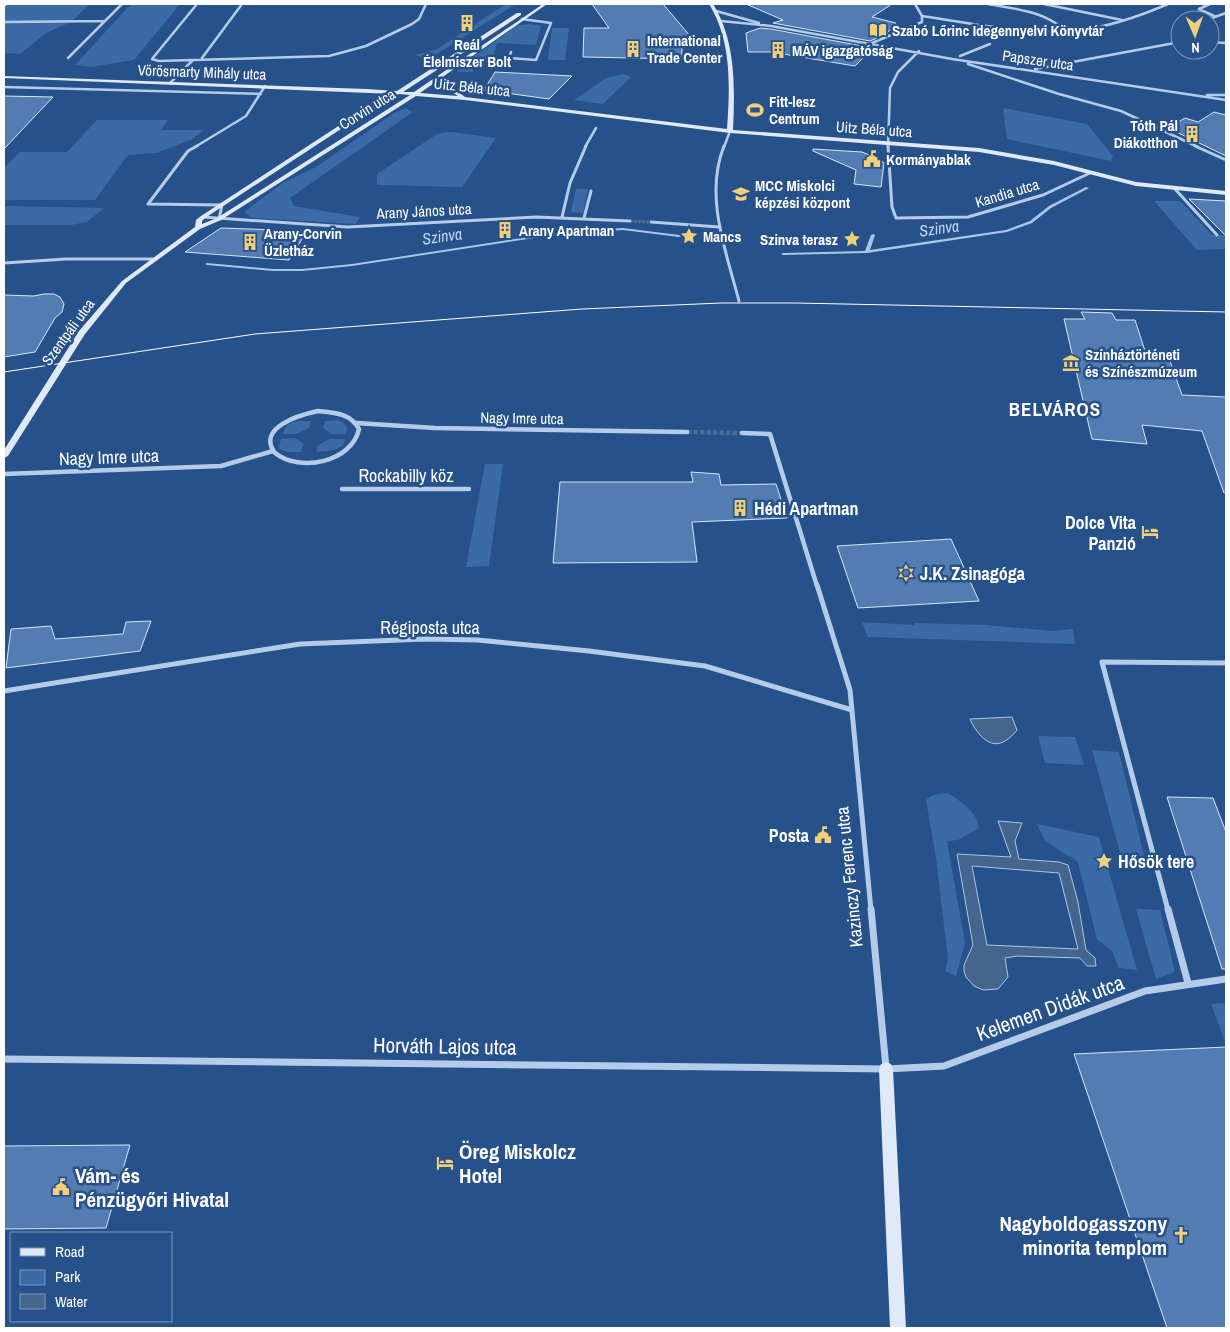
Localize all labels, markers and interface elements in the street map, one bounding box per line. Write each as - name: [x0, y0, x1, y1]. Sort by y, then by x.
- north arrow: [1170, 10, 1220, 60]
- building icon: Reál Élelmiszer Bolt: [457, 13, 477, 33]
- library icon: Szabó Lőrinc Idegennyelvi Könyvtár: [868, 20, 888, 40]
- place label: Szabó Lőrinc Idegennyelvi Könyvtár: [892, 20, 1104, 41]
- place label: International Trade Center: [647, 30, 722, 68]
- place label: Reál Élelmiszer Bolt: [423, 34, 511, 72]
- building icon: International Trade Center: [623, 39, 643, 59]
- text: N: [1191, 39, 1200, 57]
- building icon: MÁV igazgatóság: [768, 40, 788, 60]
- place label: MÁV igazgatóság: [792, 40, 893, 61]
- street label: Papszer utca: [1001, 45, 1075, 75]
- street label: Vörösmarty Mihály utca: [137, 59, 267, 85]
- street label: Uitz Béla utca: [433, 73, 511, 101]
- street label: Corvin utca: [335, 83, 399, 135]
- place label: Fitt-lesz Centrum: [769, 91, 820, 129]
- sports icon: Fitt-lesz Centrum: [745, 100, 765, 120]
- place label: Tóth Pál Diákotthon: [1114, 115, 1178, 153]
- street label: Uitz Béla utca: [835, 116, 913, 142]
- building icon: Tóth Pál Diákotthon: [1182, 124, 1202, 144]
- public building icon: Kormányablak: [862, 149, 882, 169]
- place label: Kormányablak: [886, 149, 971, 170]
- street label: Kandia utca: [973, 173, 1042, 213]
- place label: MCC Miskolci képzési központ: [755, 175, 850, 213]
- school or university icon: MCC Miskolci képzési központ: [731, 184, 751, 204]
- street label: Arany János utca: [375, 198, 472, 224]
- water label: Szinva: [918, 214, 960, 242]
- building icon: Arany Apartman: [495, 220, 515, 240]
- place label: Arany Apartman: [519, 220, 614, 241]
- water label: Szinva: [421, 222, 463, 250]
- place label: Arany-Corvin Üzletház: [264, 223, 342, 261]
- place icon: Mancs: [679, 226, 699, 246]
- place label: Mancs: [703, 226, 741, 247]
- place label: Szinva terasz: [760, 229, 838, 250]
- place icon: Szinva terasz: [842, 229, 862, 249]
- building icon: Arany-Corvin Üzletház: [240, 232, 260, 252]
- street label: Szentpáli utca: [37, 294, 99, 370]
- place label: Színháztörténeti és Színészmúzeum: [1085, 344, 1197, 382]
- museum icon: Színháztörténeti és Színészmúzeum: [1061, 353, 1081, 373]
- district label: BELVÁROS: [1009, 396, 1101, 422]
- street label: Nagy Imre utca: [480, 407, 564, 429]
- street label: Nagy Imre utca: [59, 443, 159, 471]
- street label: Rockabilly köz: [358, 463, 454, 488]
- place label: Hédi Apartman: [754, 496, 858, 521]
- building icon: Hédi Apartman: [730, 498, 750, 518]
- place label: Dolce Vita Panzió: [1065, 510, 1137, 556]
- hotel icon: Dolce Vita Panzió: [1140, 522, 1160, 542]
- place label: J.K. Zsinagóga: [920, 561, 1026, 586]
- synagogue icon: J.K. Zsinagóga: [896, 563, 916, 583]
- street label: Régiposta utca: [380, 615, 480, 640]
- street label: Kazinczy Ferenc utca: [829, 805, 869, 949]
- place label: Posta: [769, 823, 810, 848]
- public building icon: Posta: [813, 825, 833, 845]
- place label: Hősök tere: [1118, 849, 1194, 874]
- place icon: Hősök tere: [1094, 851, 1114, 871]
- street label: Kelemen Didák utca: [972, 968, 1128, 1048]
- street label: Horváth Lajos utca: [373, 1030, 517, 1062]
- place label: Öreg Miskolcz Hotel: [459, 1137, 576, 1190]
- hotel icon: Öreg Miskolcz Hotel: [435, 1153, 455, 1173]
- place label: Vám- és Pénzügyőri Hivatal: [75, 1161, 229, 1214]
- public building icon: Vám- és Pénzügyőri Hivatal: [51, 1177, 71, 1197]
- place label: Nagyboldogasszony minorita templom: [1000, 1209, 1167, 1262]
- church icon: Nagyboldogasszony minorita templom: [1171, 1225, 1191, 1245]
- legend: [10, 1232, 172, 1322]
- text: Road: [55, 1241, 84, 1262]
- text: Park: [55, 1266, 81, 1287]
- text: Water: [55, 1291, 87, 1312]

